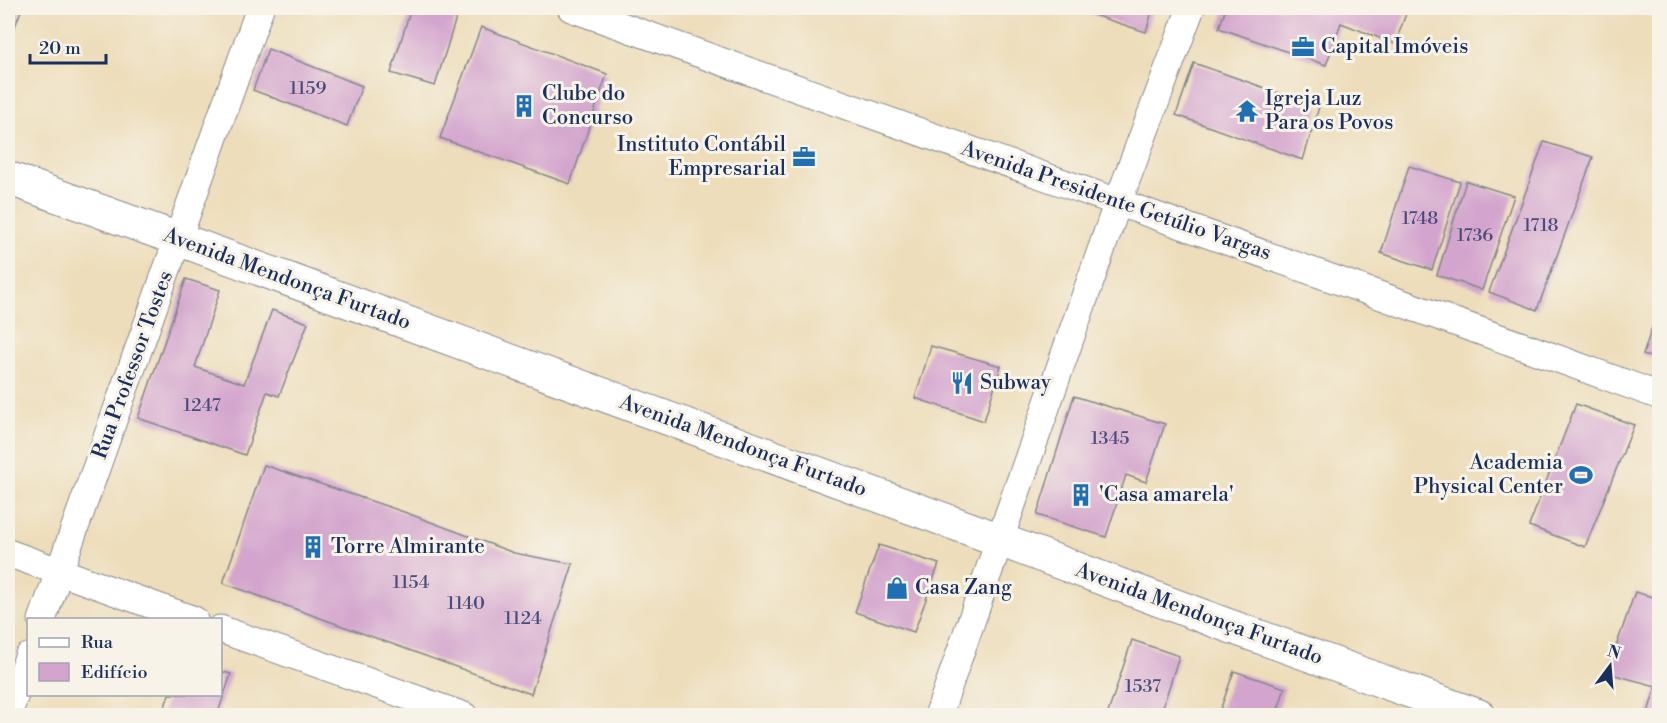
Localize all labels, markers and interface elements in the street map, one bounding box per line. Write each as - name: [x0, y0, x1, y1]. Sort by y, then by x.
- scale bar: [30, 27, 106, 65]
- office icon: Capital Imóveis: [1290, 34, 1316, 60]
- place label: Capital Imóveis: [1321, 34, 1468, 60]
- text: 20 m: [39, 37, 81, 60]
- house number: 1159: [290, 77, 327, 100]
- place label: Clube do Concurso: [542, 81, 633, 131]
- place label: Igreja Luz Para os Povos: [1265, 86, 1393, 136]
- building icon: Clube do Concurso: [511, 93, 537, 119]
- temple icon: Igreja Luz Para os Povos: [1234, 98, 1260, 124]
- place label: Instituto Contábil Empresarial: [617, 132, 786, 182]
- street label: Avenida Presidente Getúlio Vargas: [957, 135, 1274, 266]
- office icon: Instituto Contábil Empresarial: [791, 144, 817, 170]
- house number: 1748: [1402, 207, 1438, 230]
- house number: 1718: [1524, 214, 1558, 237]
- street label: Avenida Mendonça Furtado: [159, 222, 414, 336]
- house number: 1736: [1457, 224, 1493, 247]
- street label: Rua Professor Tostes: [87, 267, 179, 463]
- restaurant icon: Subway: [949, 370, 975, 396]
- place label: Subway: [980, 370, 1052, 396]
- street label: Avenida Mendonça Furtado: [615, 389, 870, 503]
- house number: 1247: [183, 394, 221, 417]
- house number: 1345: [1091, 427, 1129, 450]
- place label: Academia Physical Center: [1414, 450, 1563, 500]
- sports icon: Academia Physical Center: [1568, 462, 1594, 488]
- building icon: 'Casa amarela': [1068, 482, 1094, 508]
- place label: 'Casa amarela': [1099, 482, 1234, 508]
- building icon: Torre Almirante: [300, 534, 326, 560]
- place label: Torre Almirante: [331, 534, 485, 560]
- street label: Avenida Mendonça Furtado: [1071, 557, 1326, 671]
- house number: 1154: [392, 571, 430, 594]
- shop icon: Casa Zang: [884, 575, 910, 601]
- place label: Casa Zang: [915, 575, 1012, 601]
- house number: 1140: [447, 592, 485, 615]
- house number: 1124: [504, 607, 542, 630]
- legend: [27, 618, 222, 696]
- text: Rua: [81, 631, 114, 654]
- north arrow: [1580, 636, 1640, 696]
- text: N: [1605, 641, 1623, 664]
- text: Edifício: [81, 661, 148, 684]
- house number: 1537: [1125, 675, 1161, 698]

